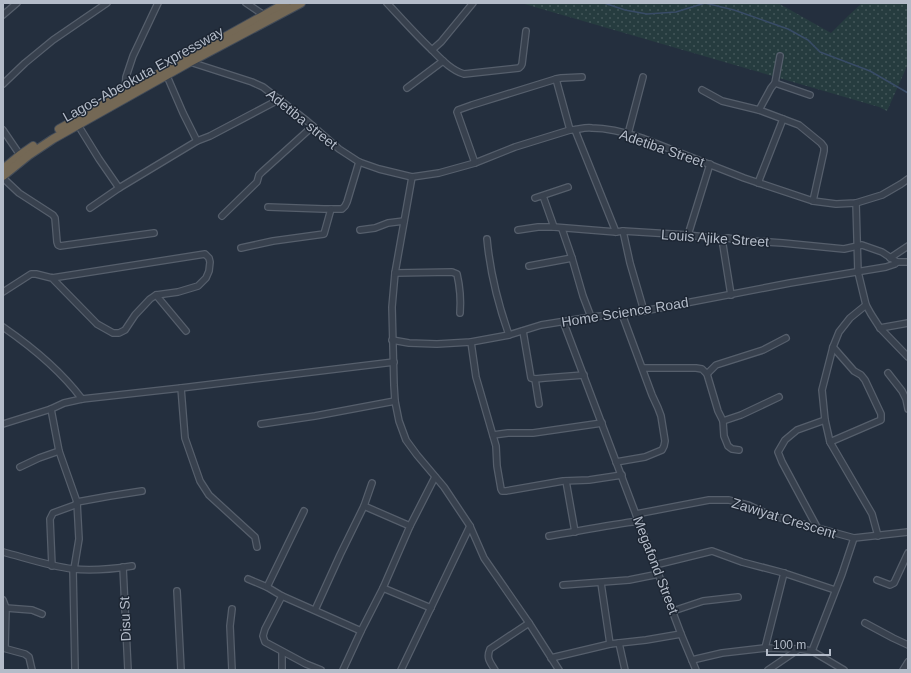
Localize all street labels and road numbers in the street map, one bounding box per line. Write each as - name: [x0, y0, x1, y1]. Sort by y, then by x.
- street label: Lagos-Abeokuta Expressway: [60, 23, 226, 125]
- street label: Adetiba street: [263, 86, 341, 152]
- street label: Adetiba Street: [617, 126, 707, 170]
- street label: Louis Ajike Street: [660, 226, 770, 250]
- street label: Home Science Road: [560, 294, 690, 330]
- street label: Zawiyat Crescent: [730, 495, 838, 541]
- street label: Megafond Street: [630, 514, 682, 616]
- street label: Disu St: [116, 596, 134, 642]

